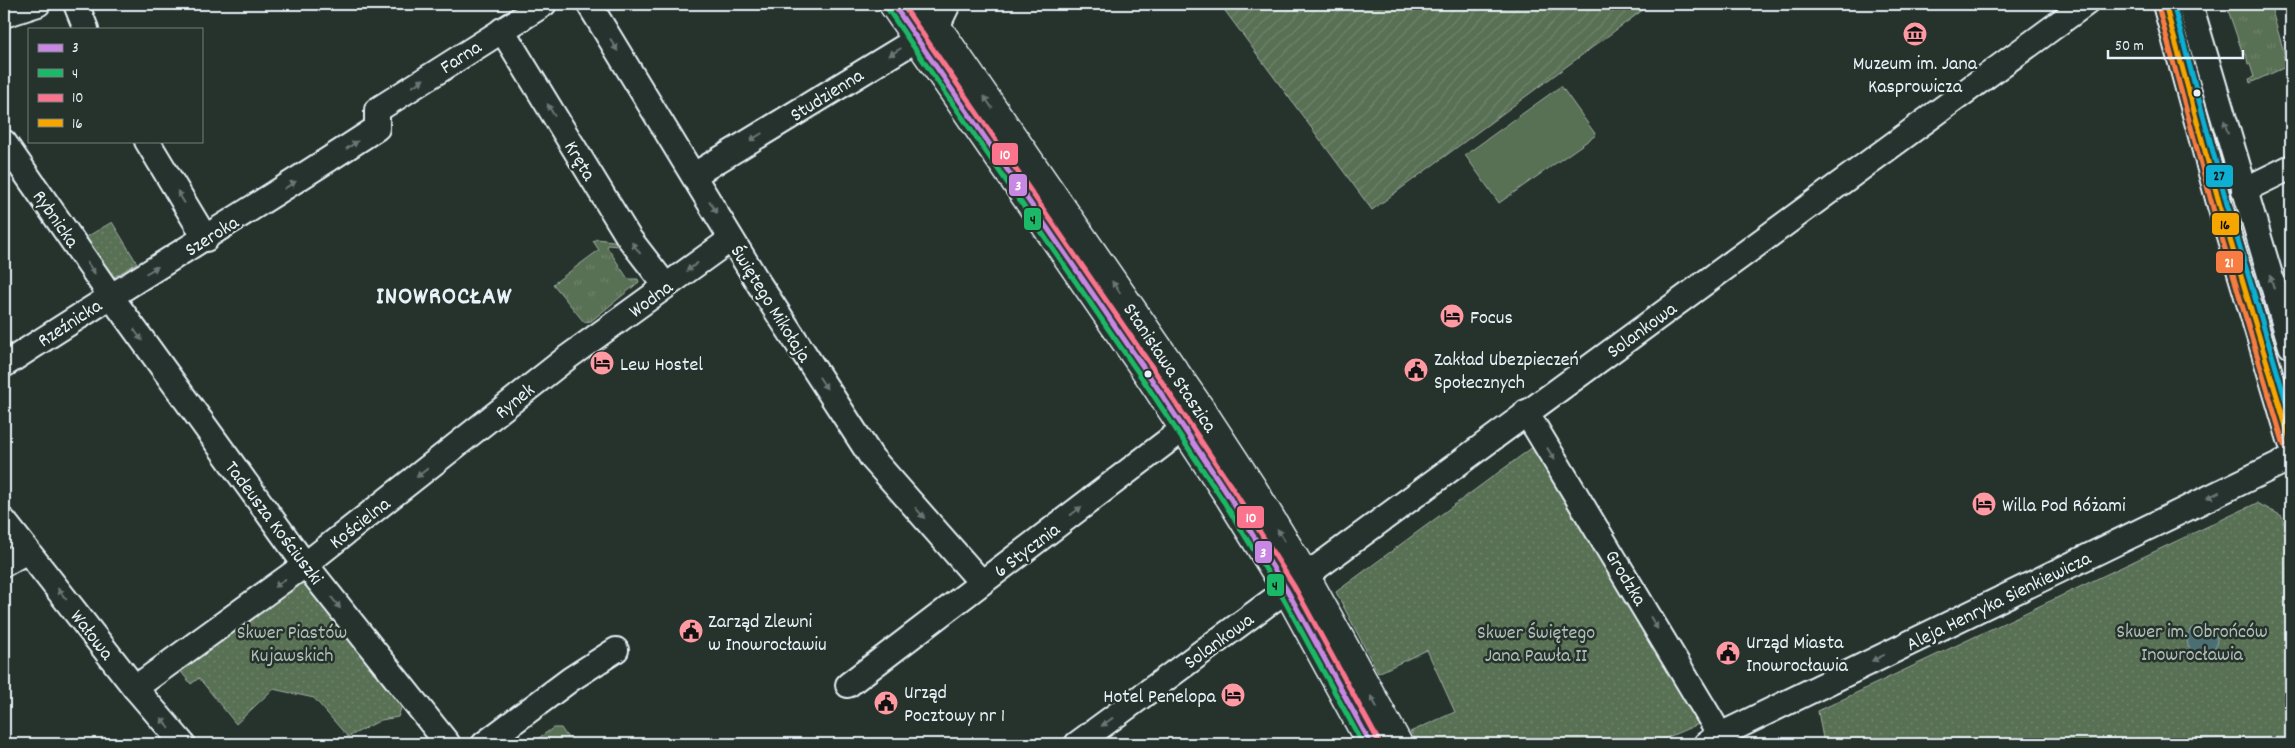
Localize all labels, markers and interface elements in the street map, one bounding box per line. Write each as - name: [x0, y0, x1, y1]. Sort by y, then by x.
- museum icon: Muzeum im. Jana Kasprowicza: [1902, 21, 1928, 47]
- legend: [28, 28, 202, 142]
- scale bar: [2108, 28, 2242, 60]
- street label: Farna: [435, 34, 488, 82]
- text: 50 m: [2115, 36, 2144, 58]
- text: 3: [72, 38, 79, 60]
- one-way arrow: [610, 39, 619, 52]
- one-way arrow: [888, 47, 901, 56]
- place label: Muzeum im. Jana Kasprowicza: [1853, 51, 1978, 102]
- street label: Studzienna: [785, 63, 870, 130]
- text: 4: [72, 64, 78, 86]
- one-way arrow: [412, 79, 425, 88]
- text: 10: [72, 88, 83, 110]
- unlabelled marker: [2192, 88, 2202, 98]
- one-way arrow: [983, 95, 993, 109]
- one-way arrow: [546, 103, 555, 116]
- text: 16: [72, 114, 83, 136]
- one-way arrow: [2222, 119, 2230, 134]
- one-way arrow: [750, 132, 763, 141]
- street label: Kręta: [556, 136, 602, 187]
- one-way arrow: [345, 140, 358, 150]
- line badge: 10: [991, 142, 1019, 166]
- text: 10: [1000, 146, 1010, 166]
- line badge: 27: [2205, 164, 2234, 188]
- text: 27: [2213, 167, 2225, 187]
- line badge: 3: [1008, 173, 1028, 197]
- text: 3: [1015, 177, 1021, 197]
- one-way arrow: [283, 180, 297, 190]
- street label: Rybnicka: [24, 185, 85, 255]
- one-way arrow: [176, 190, 185, 203]
- one-way arrow: [708, 200, 717, 213]
- line badge: 4: [1023, 207, 1042, 231]
- street label: Szeroka: [180, 210, 246, 265]
- text: 4: [1030, 211, 1036, 231]
- line badge: 16: [2211, 212, 2240, 236]
- text: 16: [2220, 216, 2230, 236]
- one-way arrow: [631, 241, 641, 255]
- street label: Świętego Mikołaja: [722, 241, 817, 369]
- line badge: 21: [2215, 250, 2244, 274]
- text: 21: [2224, 254, 2234, 274]
- one-way arrow: [86, 261, 96, 275]
- one-way arrow: [685, 262, 699, 272]
- one-way arrow: [145, 266, 158, 275]
- street label: Wodna: [624, 275, 680, 326]
- one-way arrow: [2268, 275, 2276, 290]
- district label: INOWROCŁAW: [376, 280, 512, 316]
- one-way arrow: [1111, 280, 1121, 294]
- street label: Rzeźnicka: [33, 293, 109, 356]
- street label: Solankowa: [1602, 296, 1684, 366]
- street label: Stanisława Staszica: [1115, 298, 1223, 440]
- hotel icon: Focus: [1439, 303, 1465, 329]
- place label: Focus: [1470, 305, 1513, 333]
- one-way arrow: [133, 328, 143, 342]
- place label: Zakład Ubezpieczeń Społecznych: [1434, 347, 1579, 398]
- hotel icon: Lew Hostel: [589, 350, 615, 376]
- place label: Lew Hostel: [620, 352, 703, 380]
- public building icon: Zakład Ubezpieczeń Społecznych: [1403, 357, 1429, 383]
- unlabelled marker: [1143, 369, 1153, 379]
- one-way arrow: [819, 376, 828, 390]
- street label: Rynek: [490, 378, 542, 427]
- one-way arrow: [1547, 447, 1556, 460]
- street label: Tadeusza Kościuszki: [217, 456, 329, 592]
- one-way arrow: [416, 467, 429, 478]
- street label: Kościelna: [324, 491, 398, 557]
- hotel icon: Willa Pod Różami: [1971, 491, 1997, 517]
- one-way arrow: [2206, 492, 2220, 500]
- place label: Willa Pod Różami: [2002, 493, 2126, 521]
- one-way arrow: [1069, 505, 1082, 516]
- line badge: 10: [1236, 505, 1265, 529]
- one-way arrow: [915, 506, 926, 519]
- text: 10: [1246, 509, 1256, 529]
- street label: 6 Stycznia: [989, 517, 1067, 586]
- one-way arrow: [1276, 529, 1285, 542]
- line badge: 3: [1254, 540, 1273, 564]
- text: 3: [1260, 544, 1266, 564]
- street label: Grodzka: [1597, 545, 1652, 612]
- street label: Aleja Henryka Sienkiewicza: [1902, 545, 2097, 660]
- line badge: 4: [1266, 573, 1285, 597]
- text: 4: [1272, 577, 1278, 597]
- one-way arrow: [273, 578, 287, 588]
- one-way arrow: [56, 588, 67, 601]
- one-way arrow: [331, 596, 341, 609]
- street label: Wałowa: [62, 605, 120, 667]
- street label: Solankowa: [1179, 607, 1261, 677]
- place label: Zarząd Zlewni w Inowrocławiu: [708, 609, 827, 660]
- one-way arrow: [1649, 616, 1658, 629]
- public building icon: Zarząd Zlewni w Inowrocławiu: [678, 618, 704, 644]
- park label: Skwer im. Obrońców Inowrocławia: [2116, 619, 2268, 670]
- park label: Skwer Piastów Kujawskich: [237, 620, 347, 671]
- park label: Skwer Świętego Jana Pawła II: [1477, 620, 1595, 671]
- place label: Urząd Miasta Inowrocławia: [1746, 630, 1849, 681]
- public building icon: Urząd Miasta Inowrocławia: [1715, 640, 1741, 666]
- one-way arrow: [1871, 655, 1885, 663]
- place label: Urząd Pocztowy nr 1: [904, 680, 1005, 731]
- hotel icon: Hotel Penelopa: [1220, 682, 1246, 708]
- place label: Hotel Penelopa: [1103, 684, 1217, 712]
- public building icon: Urząd Pocztowy nr 1: [873, 690, 899, 716]
- one-way arrow: [1370, 694, 1378, 709]
- one-way arrow: [160, 717, 171, 730]
- one-way arrow: [1100, 717, 1113, 727]

